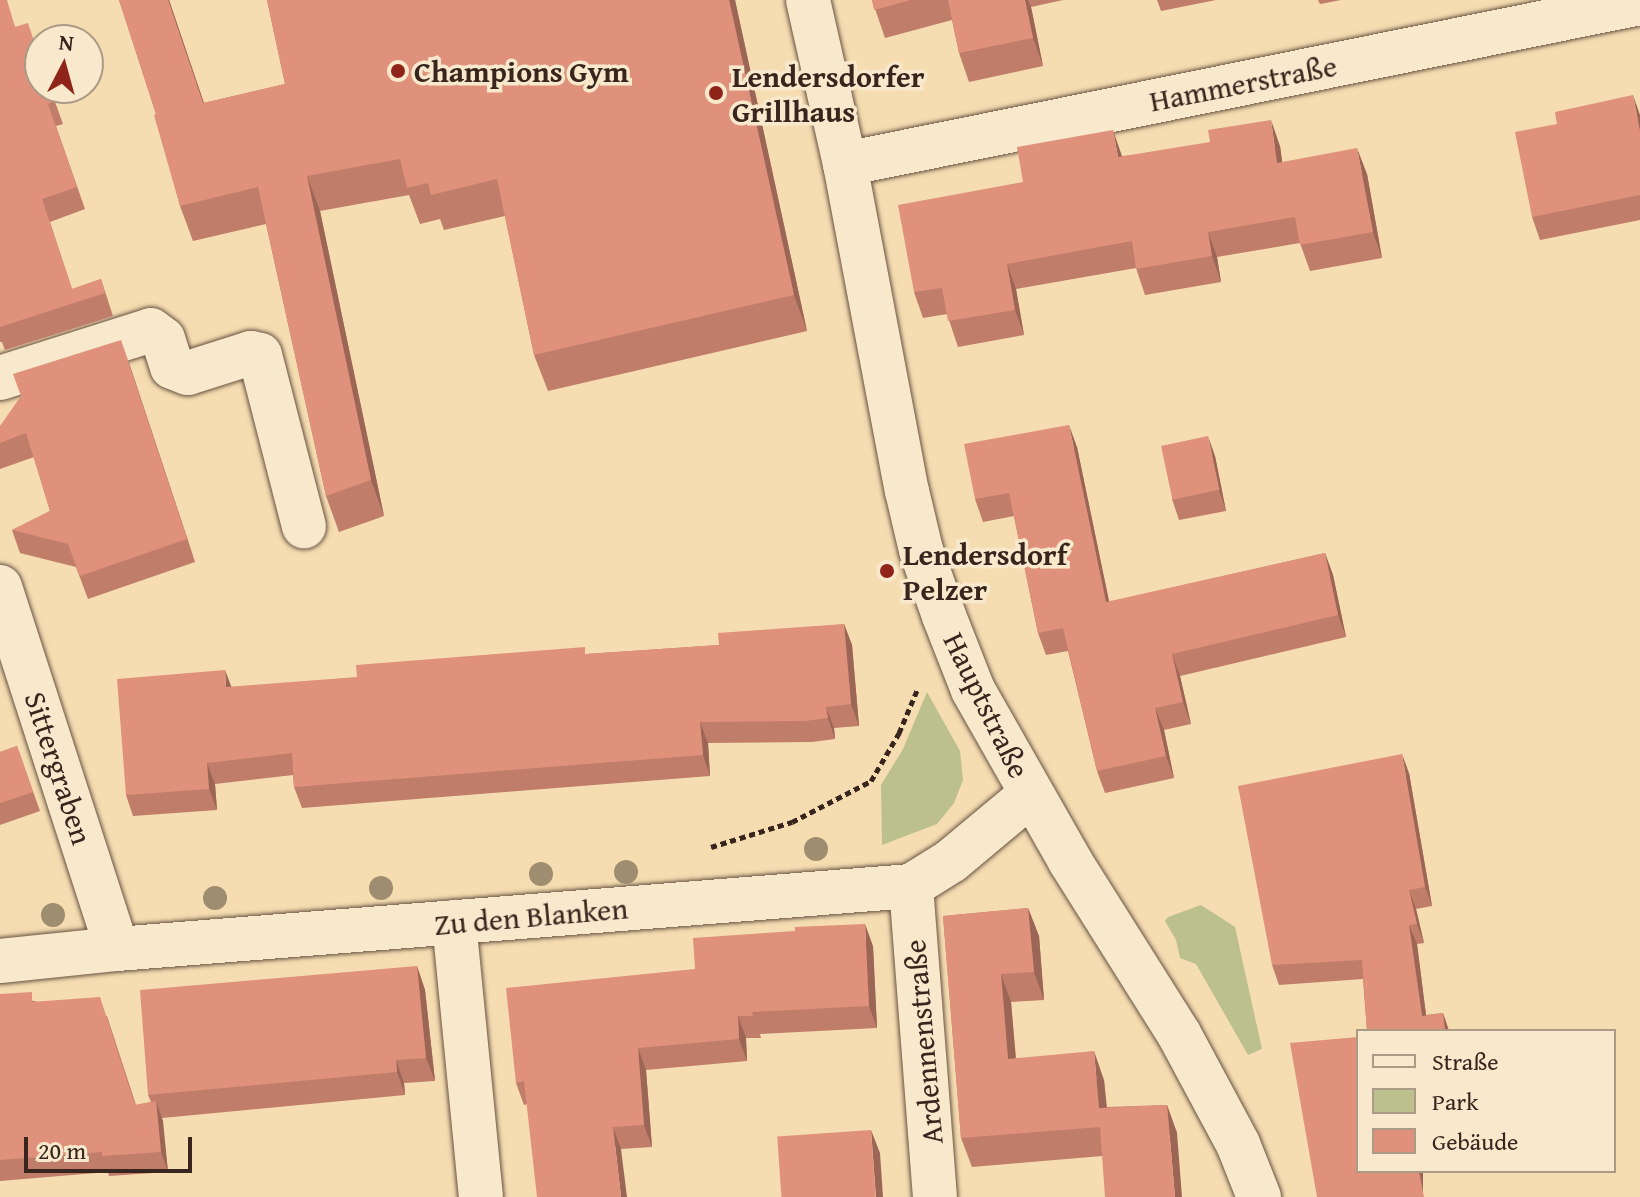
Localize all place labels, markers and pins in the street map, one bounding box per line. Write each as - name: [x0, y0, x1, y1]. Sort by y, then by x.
- place label: Champions Gym: [414, 53, 629, 89]
- place label: Lendersdorfer Grillhaus: [732, 58, 925, 128]
- marker: Champions Gym: [389, 62, 407, 80]
- marker: Lendersdorfer Grillhaus: [707, 84, 725, 102]
- place label: Lendersdorf Pelzer: [903, 536, 1067, 606]
- marker: Lendersdorf Pelzer: [878, 562, 896, 580]

